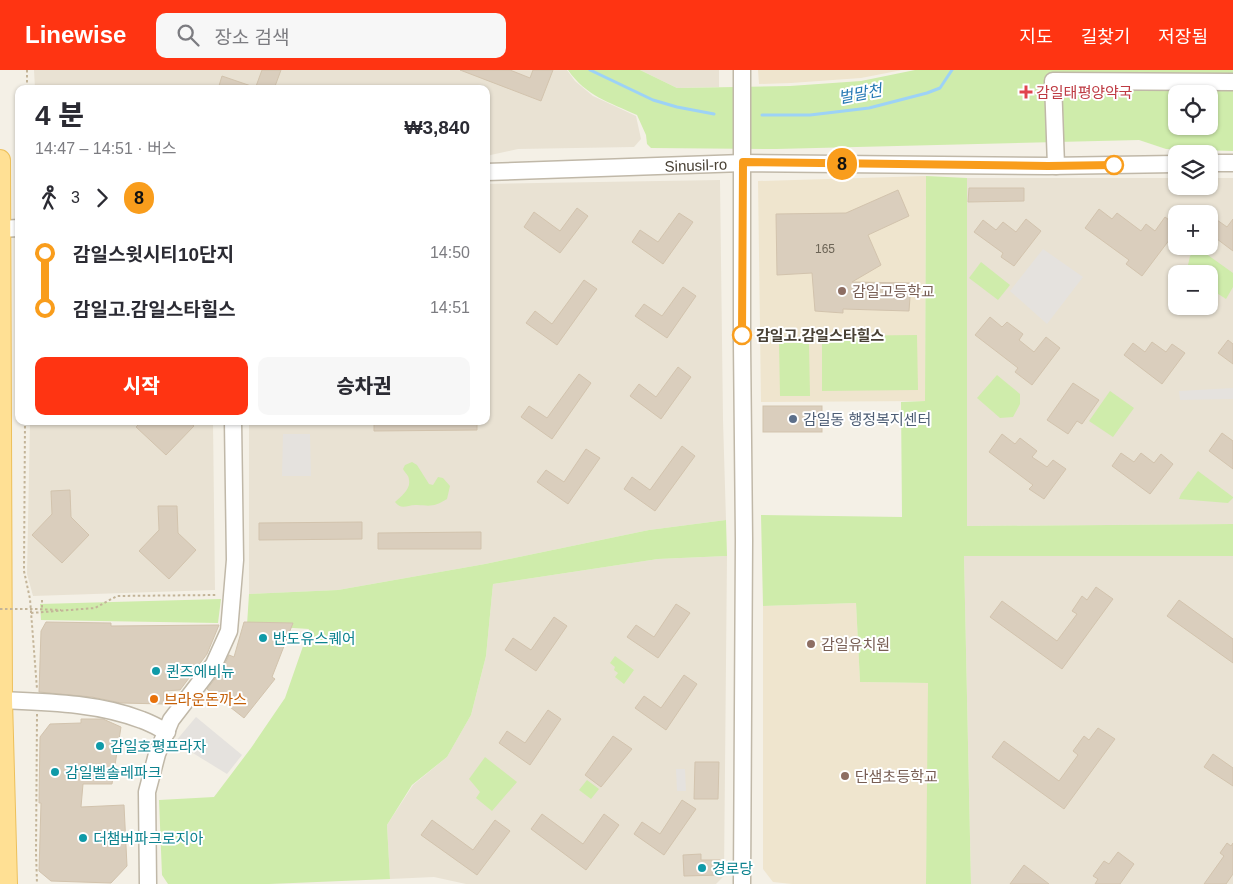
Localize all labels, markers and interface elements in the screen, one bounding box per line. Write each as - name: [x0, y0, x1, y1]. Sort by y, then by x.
- search box: [156, 13, 506, 58]
- text: Linewise: [25, 21, 126, 48]
- icon: search: [174, 21, 202, 49]
- text: 장소 검색: [214, 27, 290, 48]
- text: 지도: [1020, 27, 1053, 47]
- text: 길찾기: [1081, 27, 1130, 47]
- text: 저장됨: [1158, 27, 1208, 47]
- water label: 벌말천: [837, 81, 886, 107]
- place label: 감일태평양약국: [1036, 84, 1133, 101]
- map controls: [1168, 85, 1218, 315]
- button: locate: [1168, 85, 1218, 135]
- marker: 감일태평양약국: [1020, 86, 1032, 98]
- text: 4 분: [35, 100, 84, 131]
- text: ₩3,840: [405, 117, 470, 138]
- text: 14:47 – 14:51 · 버스: [35, 140, 177, 157]
- button: layers: [1168, 145, 1218, 195]
- line badge: 8: [826, 148, 858, 180]
- text: 8: [837, 154, 847, 174]
- street label: Sinusil-ro: [664, 155, 727, 174]
- unlabelled marker: [1104, 155, 1124, 175]
- icon: walk: [35, 184, 63, 212]
- icon: forward: [88, 184, 116, 212]
- text: 8: [134, 188, 144, 208]
- text: 3: [71, 189, 80, 206]
- button: +: [1168, 205, 1218, 255]
- house number: 165: [815, 242, 835, 256]
- text: 감일스윗시티10단지: [73, 244, 234, 265]
- text: 14:50: [430, 244, 470, 261]
- button: −: [1168, 265, 1218, 315]
- place label: 감일고등학교: [852, 283, 935, 300]
- marker: 감일고등학교: [836, 285, 848, 297]
- text: 감일고.감일스타힐스: [73, 299, 236, 320]
- text: 14:51: [430, 299, 470, 316]
- marker: 감일고.감일스타힐스: [732, 325, 752, 345]
- place label: 감일고.감일스타힐스: [756, 327, 885, 344]
- button: 시작: [35, 357, 248, 415]
- button: 승차권: [258, 357, 470, 415]
- place label: 감일동 행정복지센터: [803, 411, 931, 428]
- marker: 감일동 행정복지센터: [787, 413, 799, 425]
- place label: 반도유스퀘어: [273, 630, 356, 647]
- marker: 반도유스퀘어: [257, 632, 269, 644]
- place label: 감일유치원: [821, 636, 890, 653]
- marker: 감일유치원: [805, 638, 817, 650]
- place label: 퀸즈에비뉴: [166, 663, 235, 680]
- marker: 퀸즈에비뉴: [150, 665, 162, 677]
- place label: 브라운돈까스: [164, 691, 247, 708]
- marker: 브라운돈까스: [148, 693, 160, 705]
- place label: 감일호평프라자: [110, 738, 207, 755]
- marker: 감일호평프라자: [94, 740, 106, 752]
- place label: 감일벨솔레파크: [65, 764, 162, 781]
- marker: 감일벨솔레파크: [49, 766, 61, 778]
- place label: 단샘초등학교: [855, 768, 938, 785]
- marker: 단샘초등학교: [839, 770, 851, 782]
- place label: 더챔버파크로지아: [93, 830, 204, 847]
- marker: 더챔버파크로지아: [77, 832, 89, 844]
- place label: 경로당: [712, 860, 754, 877]
- marker: 경로당: [696, 862, 708, 874]

